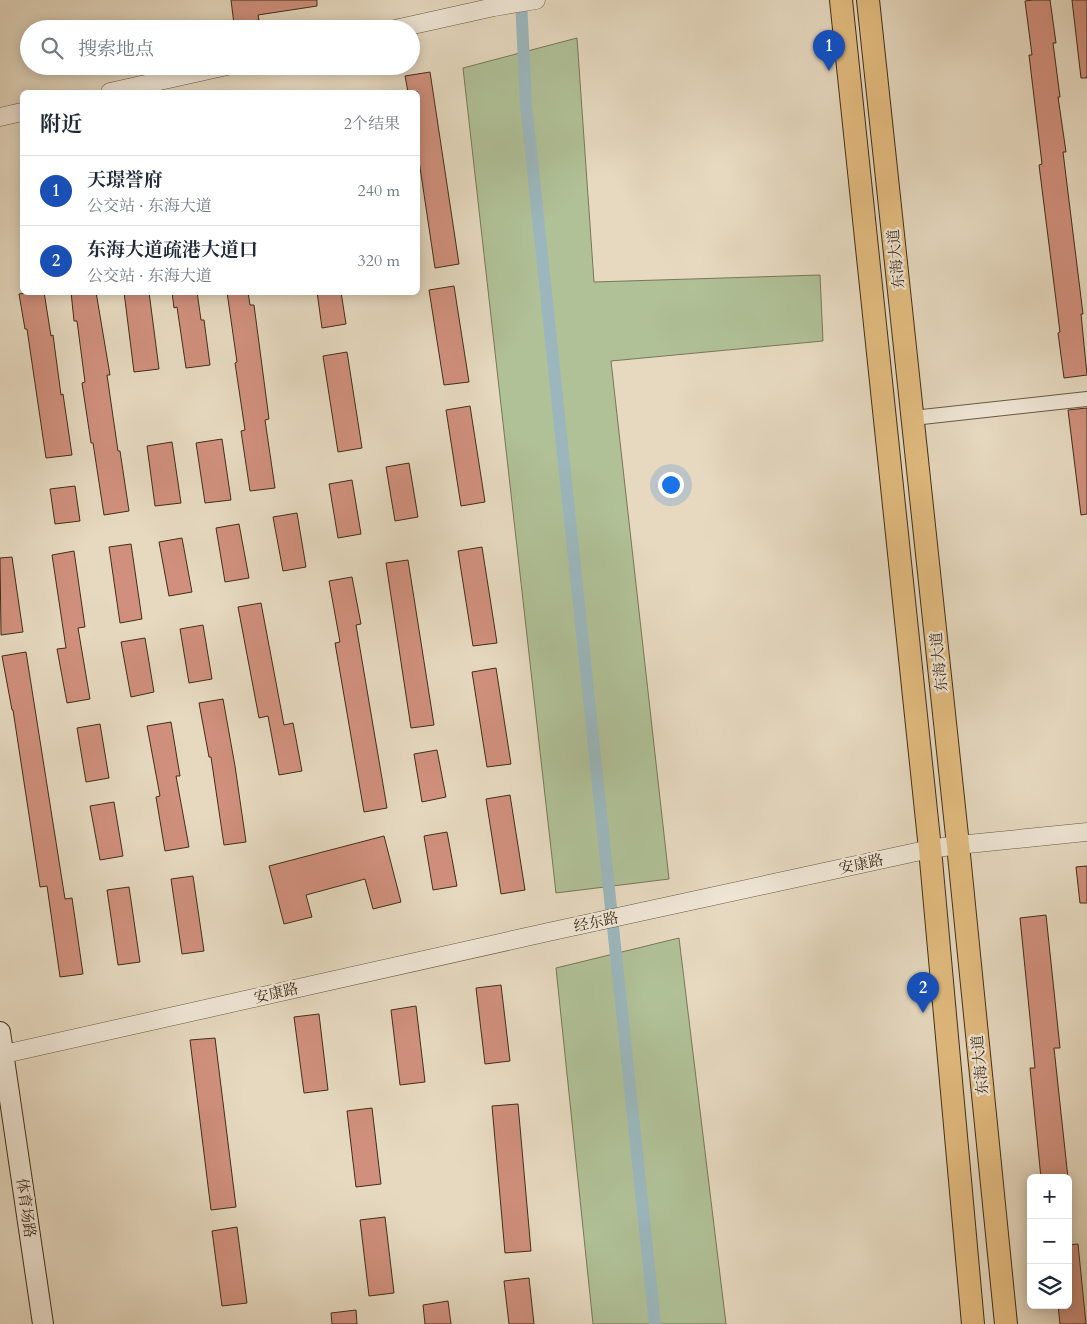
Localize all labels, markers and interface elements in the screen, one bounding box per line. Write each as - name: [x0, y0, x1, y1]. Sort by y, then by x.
- search box: [20, 20, 420, 75]
- pin: 1: [813, 30, 845, 71]
- icon: search: [38, 34, 66, 62]
- text: 搜索地点: [78, 36, 154, 62]
- text: 附近: [40, 110, 82, 139]
- text: 2个结果: [344, 113, 400, 135]
- text: 天璟誉府: [87, 167, 163, 193]
- text: 1: [52, 180, 60, 202]
- text: 240 m: [358, 180, 400, 202]
- text: 公交站 · 东海大道: [87, 195, 212, 217]
- street label: 东海大道: [883, 228, 909, 290]
- text: 东海大道疏港大道口: [87, 237, 258, 263]
- text: 2: [52, 250, 60, 272]
- text: 320 m: [358, 250, 400, 272]
- text: 公交站 · 东海大道: [87, 265, 212, 287]
- your location: [658, 472, 684, 498]
- street label: 东海大道: [926, 631, 952, 693]
- street label: 安康路: [837, 850, 885, 878]
- street label: 经东路: [572, 908, 620, 936]
- pin: 2: [907, 972, 939, 1013]
- street label: 安康路: [252, 978, 300, 1008]
- street label: 东海大道: [967, 1034, 993, 1096]
- map controls: [1027, 1174, 1072, 1309]
- button: +: [1027, 1174, 1072, 1219]
- street label: 体育场路: [12, 1177, 40, 1239]
- button: −: [1027, 1219, 1072, 1264]
- button: layers: [1027, 1264, 1072, 1309]

